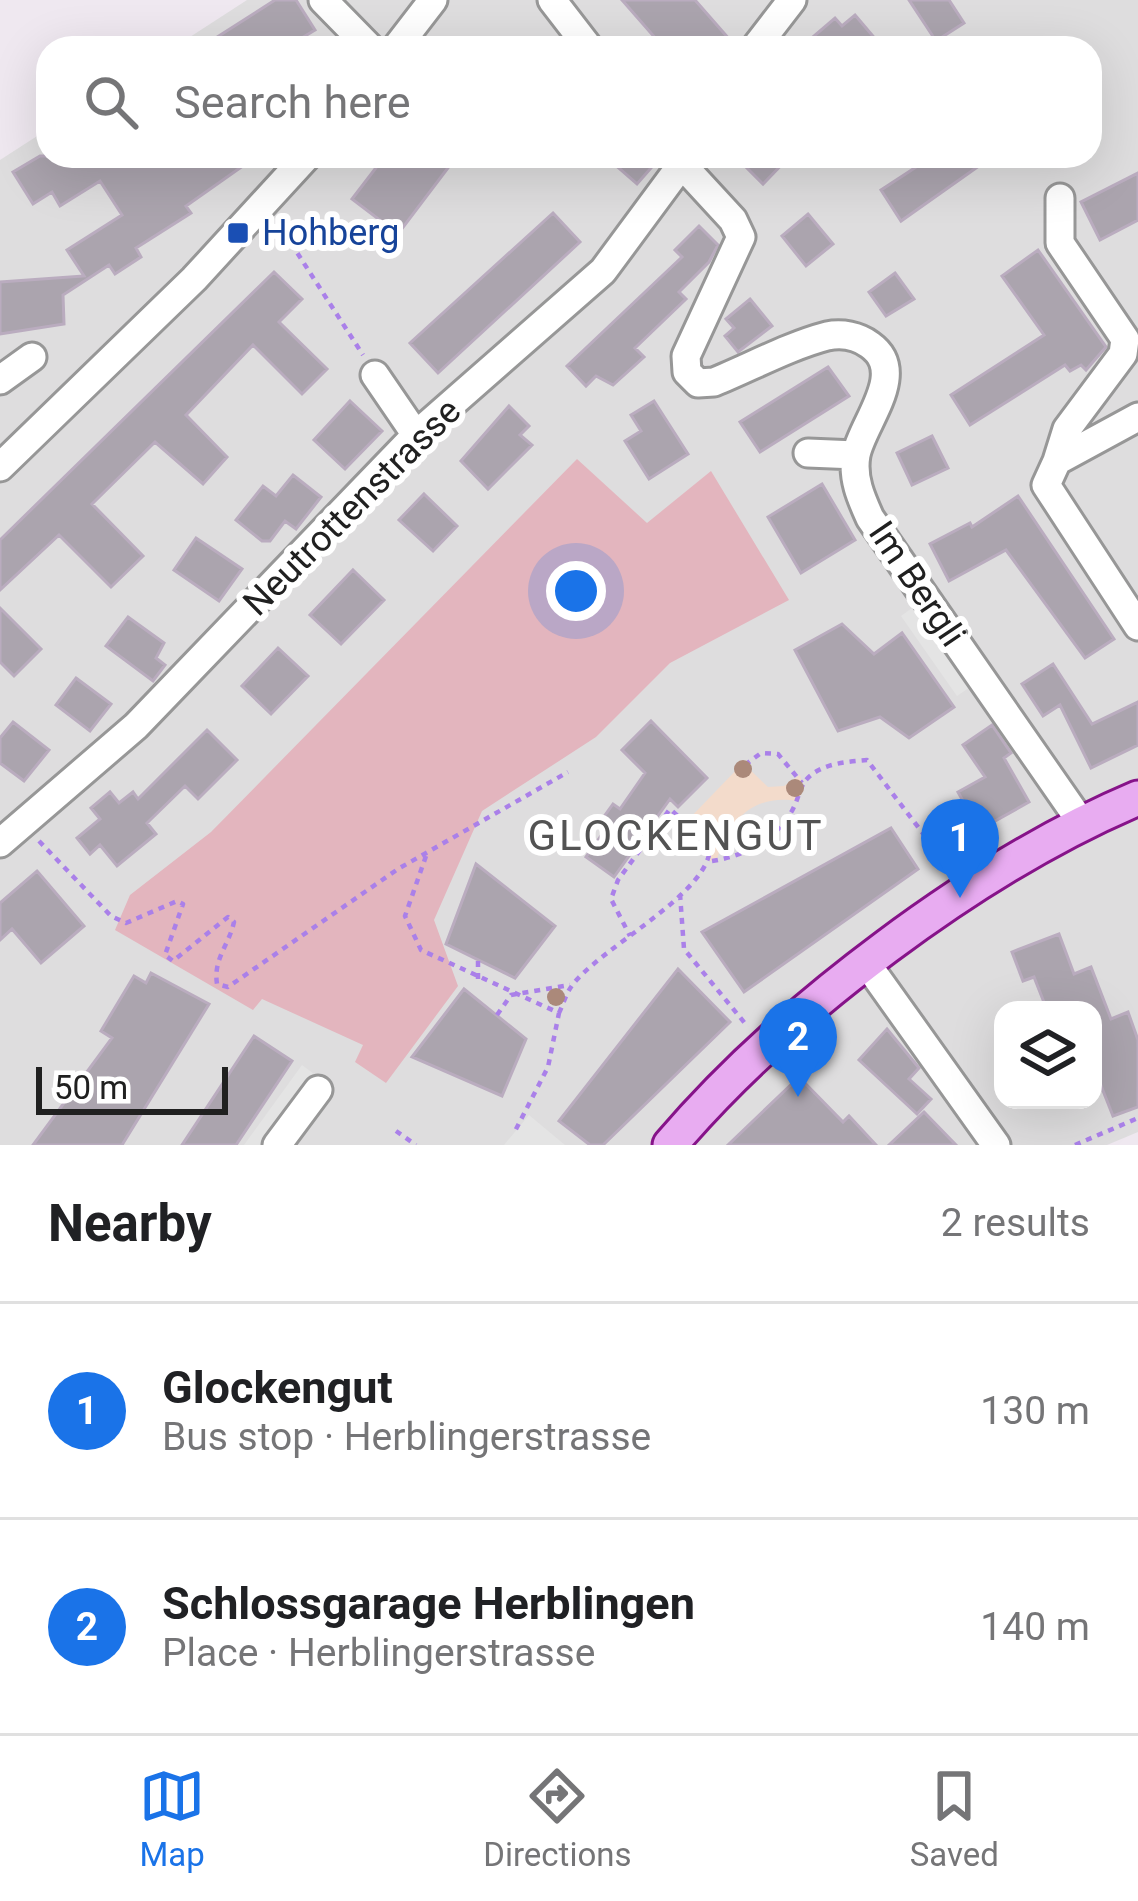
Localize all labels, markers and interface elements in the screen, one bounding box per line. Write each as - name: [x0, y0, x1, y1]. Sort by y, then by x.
- search box: [36, 36, 1102, 168]
- icon: search: [78, 69, 144, 135]
- text: Search here: [174, 76, 411, 129]
- place label: Hohberg: [262, 212, 399, 254]
- marker: Hohberg: [225, 220, 251, 246]
- street label: Neutrottenstrasse: [235, 390, 469, 624]
- street label: Im Bergli: [860, 514, 974, 654]
- your location: [546, 561, 606, 621]
- pin: 1: [921, 799, 999, 898]
- district label: GLOCKENGUT: [527, 811, 825, 860]
- pin: 2: [759, 998, 837, 1097]
- map controls: [994, 1001, 1102, 1109]
- button: layers: [994, 1001, 1102, 1109]
- scale bar: [36, 1061, 228, 1114]
- text: 50 m: [54, 1068, 128, 1107]
- text: Nearby: [48, 1194, 212, 1253]
- text: 2 results: [941, 1200, 1090, 1246]
- text: Glockengut: [162, 1361, 393, 1414]
- text: 1: [76, 1388, 98, 1434]
- text: 130 m: [980, 1388, 1090, 1434]
- text: Bus stop · Herblingerstrasse: [162, 1414, 651, 1460]
- text: Schlossgarage Herblingen: [162, 1577, 695, 1630]
- text: 2: [76, 1604, 98, 1650]
- text: 140 m: [980, 1604, 1090, 1650]
- text: Place · Herblingerstrasse: [162, 1630, 595, 1676]
- tab: Map: [139, 1763, 205, 1874]
- tab: Directions: [483, 1763, 632, 1874]
- tab: Saved: [910, 1763, 999, 1874]

